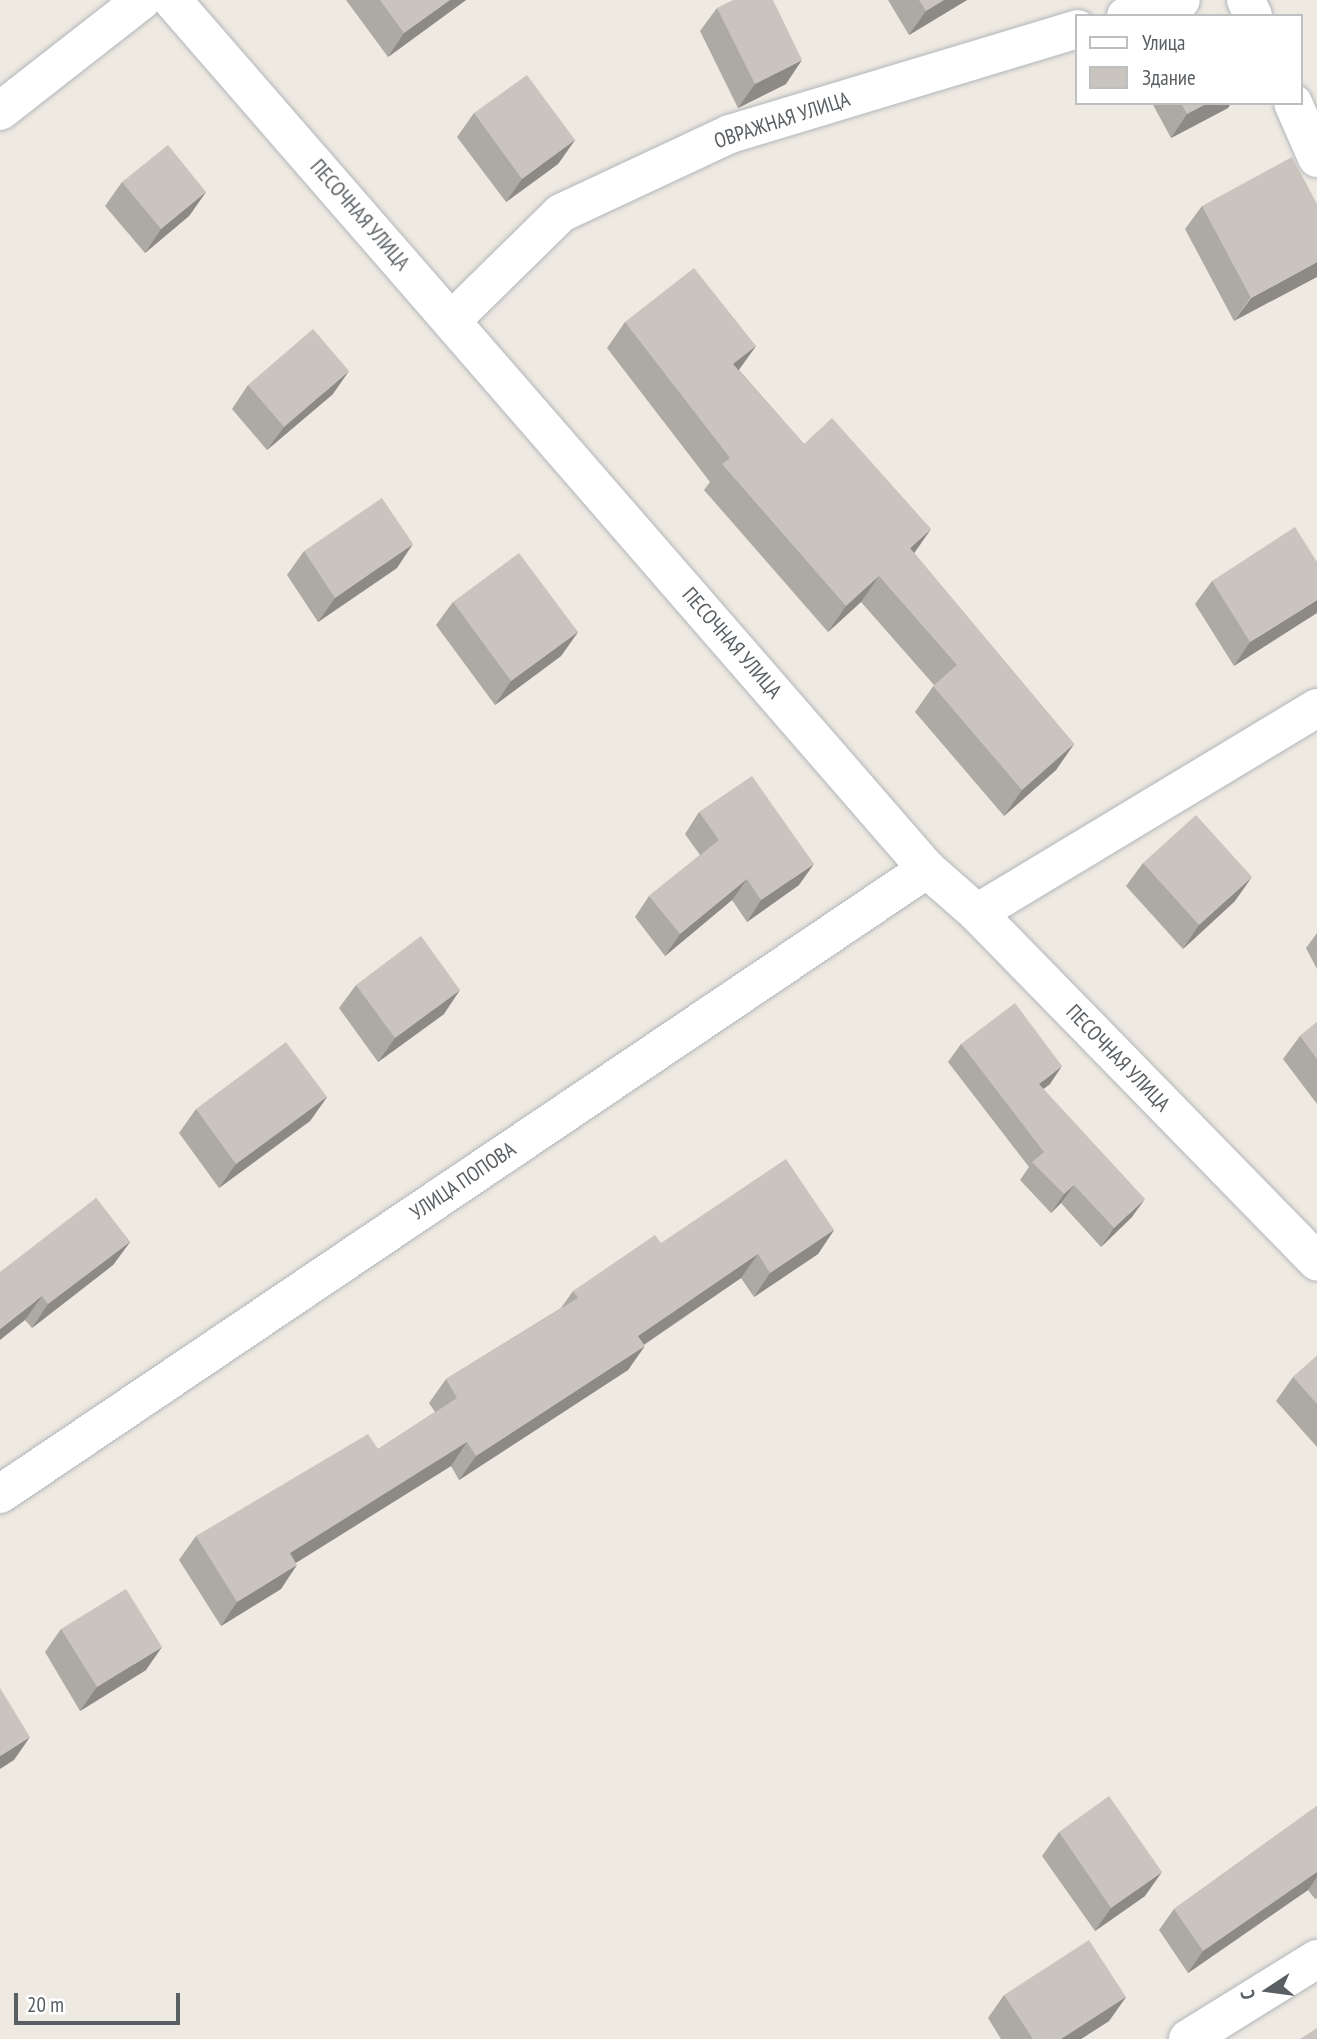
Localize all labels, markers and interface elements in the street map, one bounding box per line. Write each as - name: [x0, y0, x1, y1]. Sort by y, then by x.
- legend: [1076, 14, 1303, 105]
- text: Улица: [1142, 29, 1185, 56]
- text: Здание: [1142, 64, 1196, 91]
- street label: ОВРАЖНАЯ УЛИЦА: [711, 86, 853, 154]
- street label: ПЕСОЧНАЯ УЛИЦА: [305, 154, 415, 276]
- street label: ПЕСОЧНАЯ УЛИЦА: [677, 582, 787, 704]
- street label: ПЕСОЧНАЯ УЛИЦА: [1061, 999, 1175, 1117]
- street label: УЛИЦА ПОПОВА: [405, 1136, 521, 1226]
- north arrow: [1233, 1955, 1303, 2025]
- scale bar: [18, 1980, 184, 2024]
- text: С: [1235, 1988, 1260, 2002]
- text: 20 m: [27, 1991, 64, 2018]

